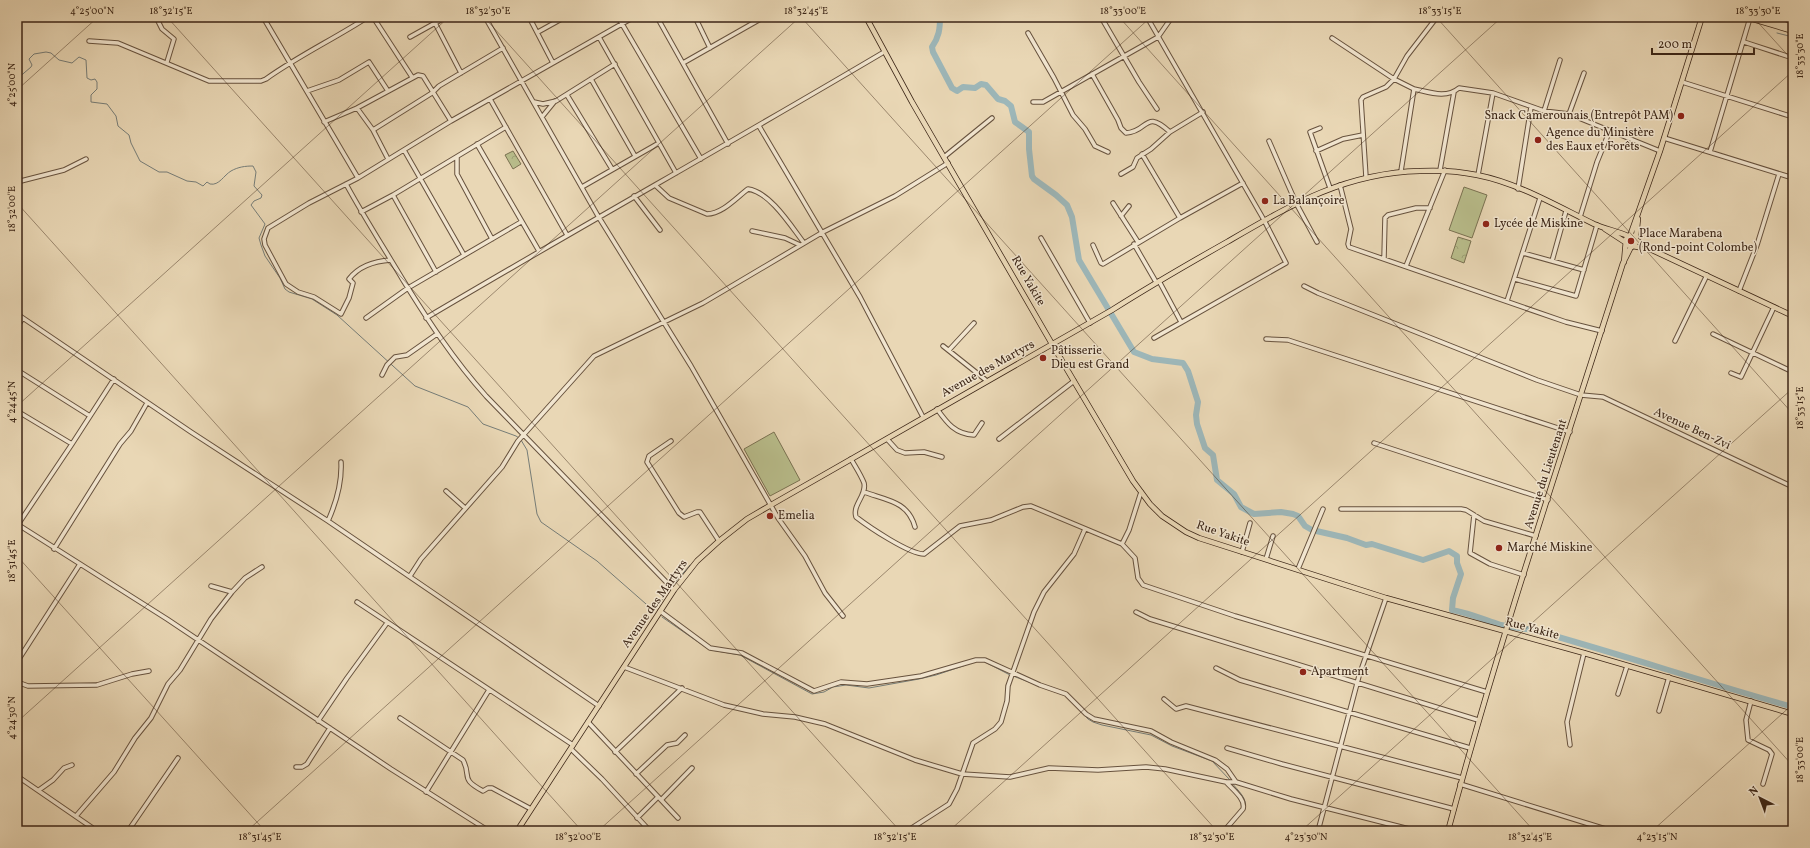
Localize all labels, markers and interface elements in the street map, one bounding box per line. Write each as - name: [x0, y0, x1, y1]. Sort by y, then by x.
- text: 4°25'00"N: [70, 4, 115, 18]
- text: 18°32'15"E: [149, 4, 193, 18]
- text: 18°32'30"E: [465, 4, 511, 18]
- text: 18°32'45"E: [784, 4, 828, 18]
- text: 18°33'00"E: [1100, 4, 1146, 18]
- text: 18°33'15"E: [1419, 4, 1462, 18]
- text: 18°33'30"E: [1735, 4, 1781, 18]
- scale bar: [1652, 30, 1754, 56]
- text: 18°33'30"E: [1793, 33, 1807, 79]
- text: 200 m: [1658, 37, 1692, 53]
- text: 4°25'00"N: [5, 62, 19, 107]
- place label: Snack Camerounais (Entrepôt PAM): [1484, 108, 1674, 124]
- marker: Snack Camerounais (Entrepôt PAM): [1676, 111, 1686, 121]
- place label: Agence du Ministère des Eaux et Forêts: [1546, 125, 1654, 155]
- marker: Agence du Ministère des Eaux et Forêts: [1533, 135, 1543, 145]
- text: 18°32'00"E: [5, 186, 19, 232]
- place label: La Balançoire: [1273, 193, 1345, 209]
- marker: La Balançoire: [1260, 196, 1270, 206]
- place label: Lycée de Miskine: [1494, 216, 1583, 232]
- marker: Lycée de Miskine: [1481, 219, 1491, 229]
- place label: Place Marabena (Rond-point Colombe): [1639, 226, 1757, 256]
- marker: Place Marabena (Rond-point Colombe): [1626, 236, 1636, 246]
- street label: Rue Yakite: [1007, 253, 1049, 309]
- street label: Avenue des Martyrs: [938, 337, 1038, 401]
- place label: Pâtisserie Dieu est Grand: [1051, 343, 1130, 373]
- marker: Pâtisserie Dieu est Grand: [1038, 353, 1048, 363]
- text: 4°24'45"N: [5, 380, 19, 423]
- text: 18°33'15"E: [1793, 387, 1807, 430]
- street label: Avenue Ben-Zvi: [1651, 404, 1734, 454]
- street label: Avenue du Lieutenant: [1521, 417, 1571, 531]
- place label: Emelia: [778, 508, 815, 524]
- marker: Emelia: [765, 511, 775, 521]
- street label: Rue Yakite: [1194, 517, 1252, 551]
- text: 18°31'45"E: [5, 540, 19, 582]
- place label: Marché Miskine: [1507, 540, 1593, 556]
- marker: Marché Miskine: [1494, 543, 1504, 553]
- street label: Avenue des Martyrs: [618, 557, 692, 651]
- street label: Rue Yakite: [1503, 614, 1561, 644]
- place label: Apartment: [1311, 664, 1369, 680]
- marker: Apartment: [1298, 667, 1308, 677]
- text: 4°24'30"N: [5, 696, 19, 740]
- text: 18°33'00"E: [1793, 737, 1807, 783]
- north arrow: [1740, 778, 1780, 818]
- text: N: [1746, 783, 1762, 800]
- text: 18°31'45"E: [239, 830, 281, 844]
- text: 18°32'00"E: [555, 830, 601, 844]
- text: 18°32'15"E: [873, 830, 917, 844]
- text: 18°32'30"E: [1189, 830, 1235, 844]
- text: 4°23'30"N: [1284, 830, 1328, 844]
- text: 18°32'45"E: [1508, 830, 1552, 844]
- text: 4°23'15"N: [1636, 830, 1678, 844]

